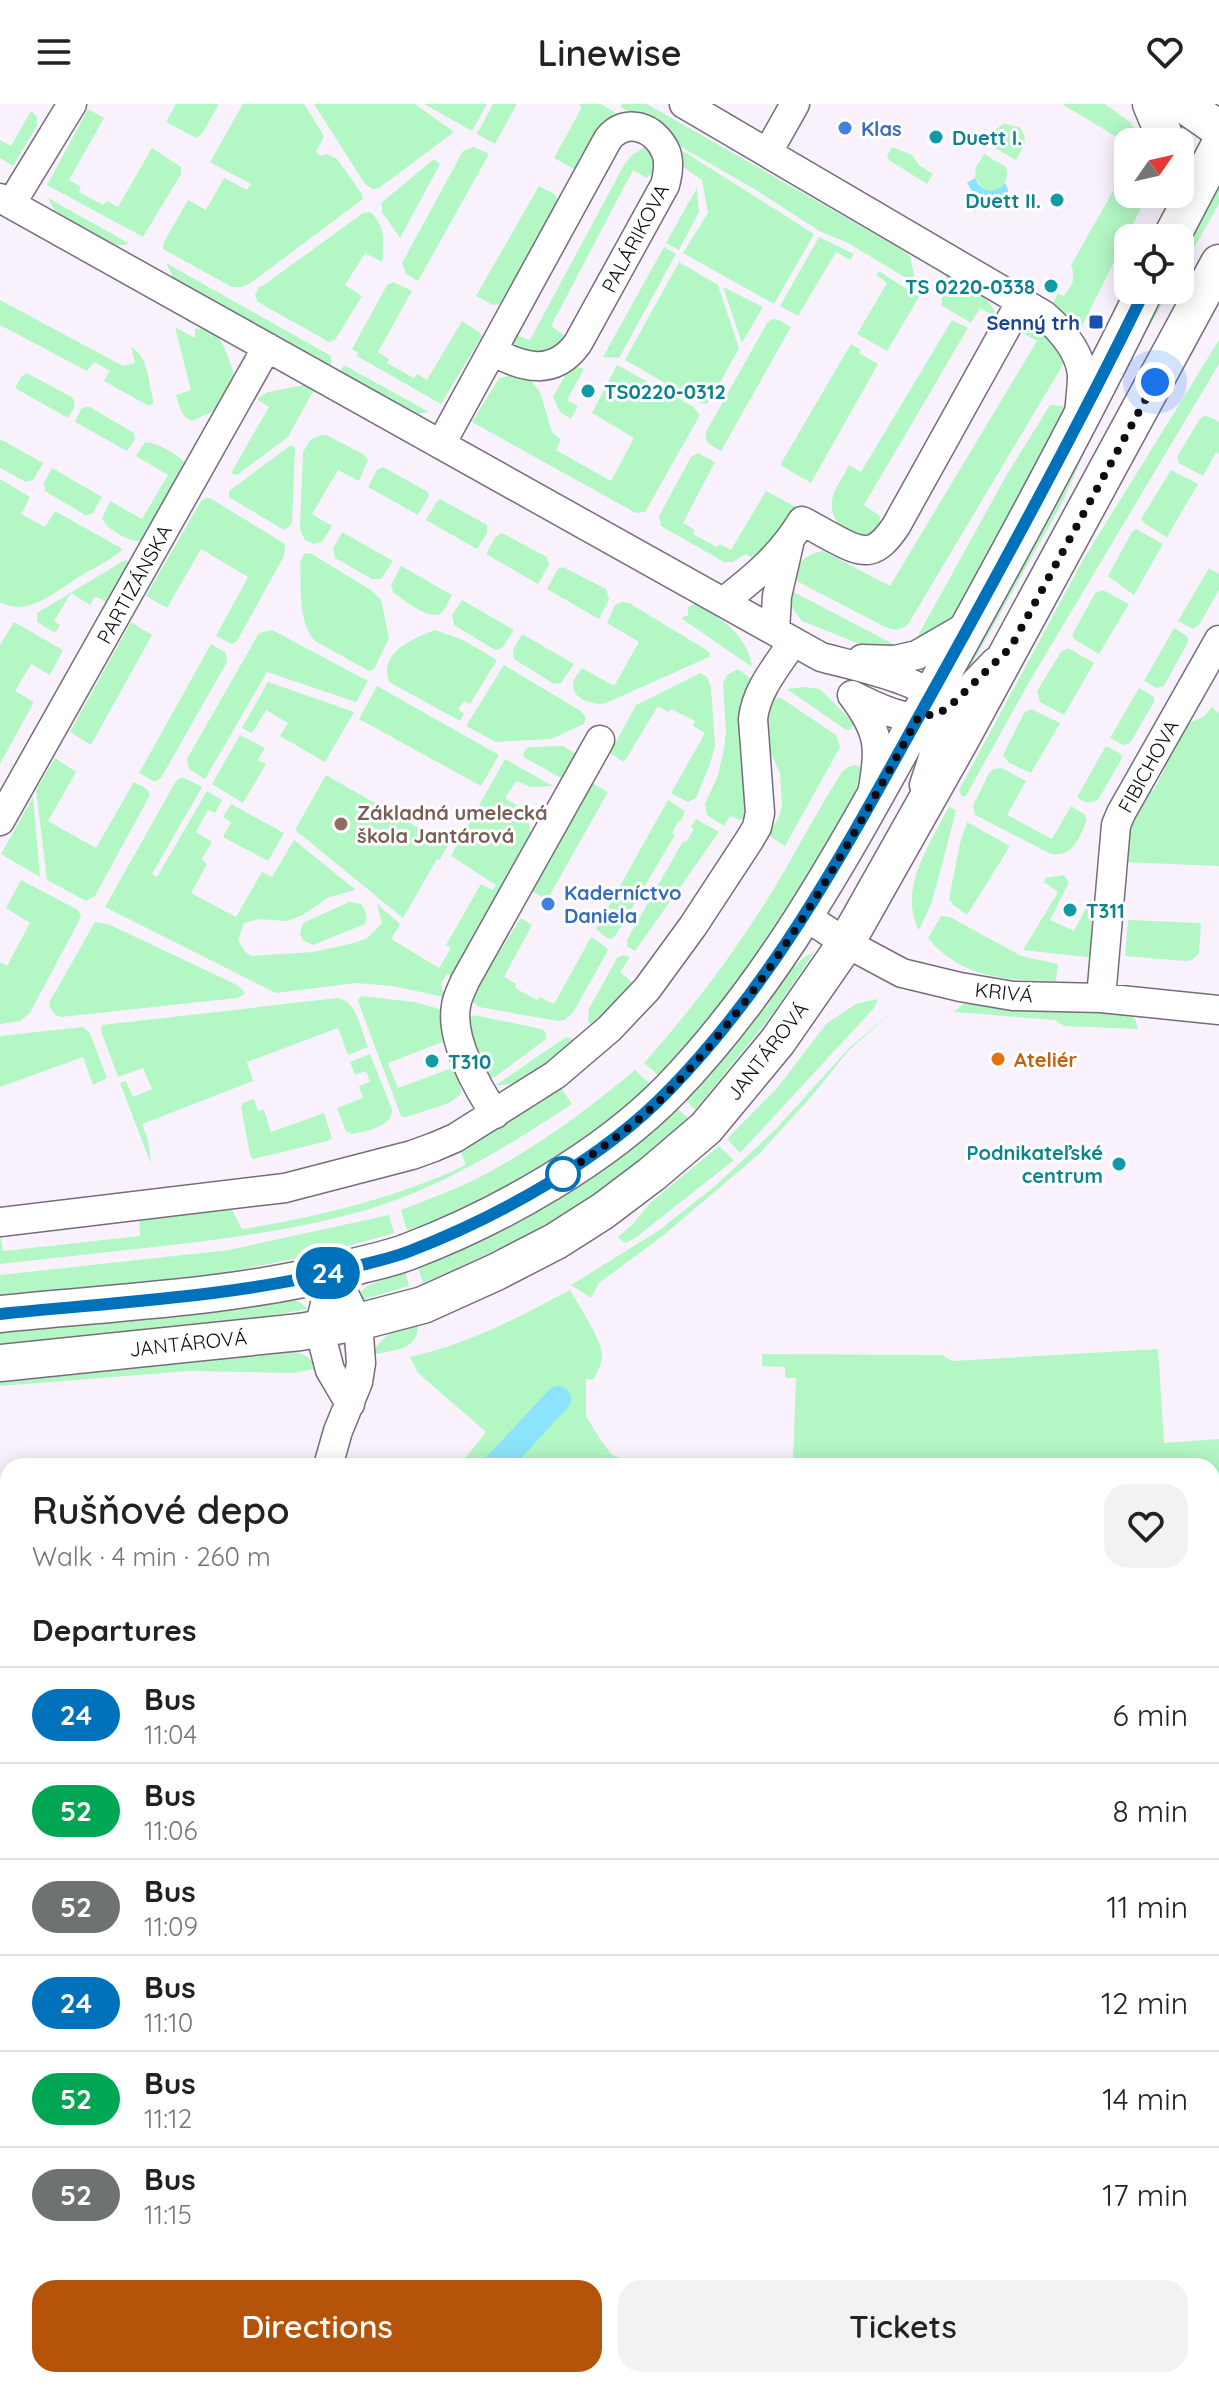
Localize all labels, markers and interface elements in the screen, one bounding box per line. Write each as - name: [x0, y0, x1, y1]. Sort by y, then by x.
- icon: menu: [32, 30, 76, 74]
- text: Linewise: [537, 30, 682, 75]
- icon: heart: [1143, 30, 1187, 74]
- place label: Klas: [861, 116, 902, 141]
- marker: Klas: [836, 119, 854, 137]
- place label: Duett I.: [952, 125, 1022, 150]
- marker: Duett I.: [927, 128, 945, 146]
- north arrow: [1114, 128, 1194, 208]
- map controls: [1114, 128, 1194, 304]
- street label: PALÁRIKOVA: [596, 179, 674, 297]
- place label: Duett II.: [965, 188, 1041, 213]
- marker: Duett II.: [1048, 191, 1066, 209]
- button: locate: [1114, 224, 1194, 304]
- place label: TS 0220-0338: [905, 274, 1035, 299]
- marker: TS 0220-0338: [1042, 277, 1060, 295]
- place label: Senný trh: [987, 310, 1080, 335]
- marker: Senný trh: [1087, 313, 1105, 331]
- your location: [1135, 362, 1175, 402]
- place label: TS0220-0312: [604, 379, 726, 404]
- marker: TS0220-0312: [579, 382, 597, 400]
- street label: PARTIZÁNSKA: [91, 520, 177, 648]
- street label: FIBICHOVA: [1112, 715, 1184, 817]
- place label: Základná umelecká škola Jantárová: [357, 800, 548, 848]
- marker: Základná umelecká škola Jantárová: [332, 815, 350, 833]
- place label: Kaderníctvo Daniela: [564, 880, 682, 928]
- marker: Kaderníctvo Daniela: [539, 895, 557, 913]
- place label: T311: [1086, 898, 1125, 923]
- marker: T311: [1061, 901, 1079, 919]
- street label: KRIVÁ: [974, 977, 1034, 1007]
- street label: JANTÁROVÁ: [721, 997, 813, 1105]
- place label: Ateliér: [1014, 1047, 1077, 1072]
- place label: T310: [448, 1049, 491, 1074]
- marker: Ateliér: [989, 1050, 1007, 1068]
- marker: T310: [423, 1052, 441, 1070]
- place label: Podnikateľské centrum: [967, 1140, 1103, 1188]
- marker: Podnikateľské centrum: [1110, 1155, 1128, 1173]
- unlabelled marker: [546, 1157, 580, 1191]
- line badge: 24: [292, 1247, 364, 1299]
- text: 24: [312, 1255, 344, 1290]
- street label: JANTÁROVÁ: [128, 1324, 248, 1362]
- button: heart: [1104, 1484, 1188, 1568]
- text: Rušňové depo: [32, 1486, 290, 1534]
- text: Walk · 4 min · 260 m: [32, 1540, 271, 1573]
- text: Departures: [32, 1611, 197, 1649]
- text: Bus: [144, 1680, 196, 1718]
- text: 6 min: [1113, 1696, 1188, 1734]
- text: 24: [60, 1697, 92, 1732]
- text: 11:04: [144, 1718, 197, 1751]
- text: Bus: [144, 1776, 196, 1814]
- text: 8 min: [1112, 1792, 1188, 1830]
- text: 52: [60, 1793, 92, 1828]
- text: 11:06: [144, 1814, 198, 1847]
- text: Bus: [144, 1872, 196, 1910]
- text: 11 min: [1106, 1888, 1188, 1926]
- text: 52: [60, 1889, 92, 1924]
- text: 11:09: [144, 1910, 198, 1943]
- text: Bus: [144, 1968, 196, 2006]
- text: 12 min: [1101, 1984, 1188, 2022]
- text: 24: [60, 1985, 92, 2020]
- text: 11:10: [144, 2006, 193, 2039]
- text: Bus: [144, 2064, 196, 2102]
- text: 14 min: [1102, 2080, 1188, 2118]
- text: 52: [60, 2081, 92, 2116]
- text: 11:12: [144, 2102, 192, 2135]
- text: Bus: [144, 2160, 196, 2198]
- text: 17 min: [1102, 2176, 1188, 2214]
- text: 52: [60, 2177, 92, 2212]
- text: 11:15: [144, 2198, 192, 2231]
- button: Directions: [32, 2280, 602, 2372]
- button: Tickets: [618, 2280, 1188, 2372]

